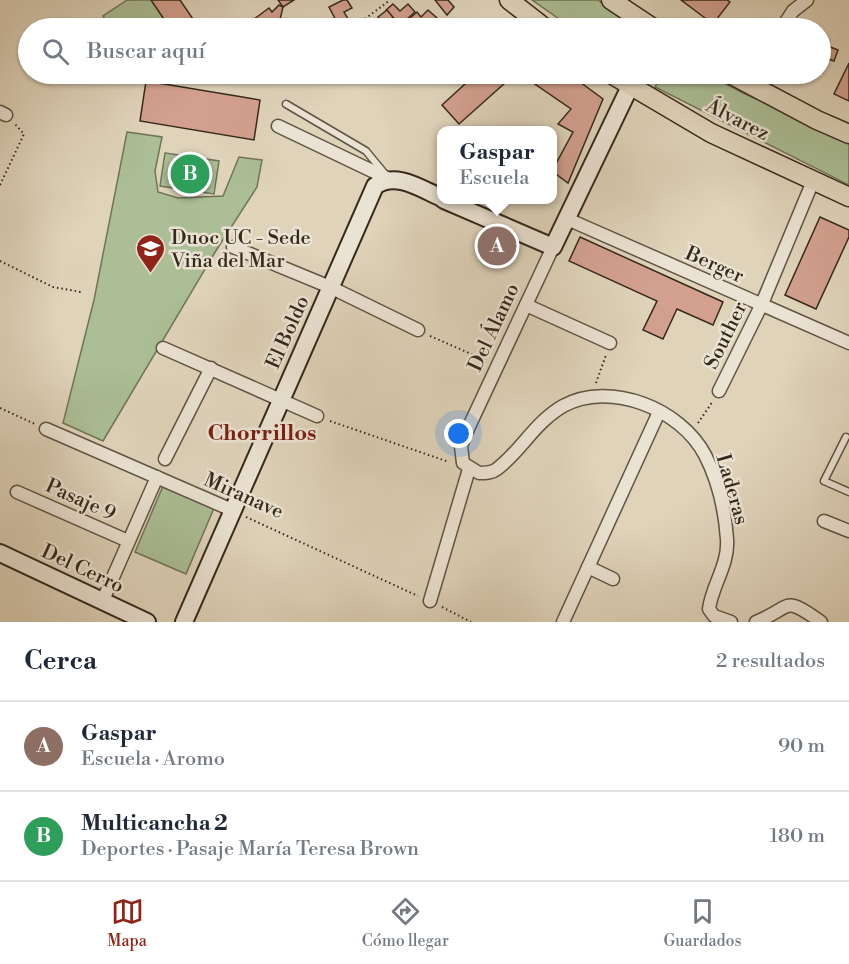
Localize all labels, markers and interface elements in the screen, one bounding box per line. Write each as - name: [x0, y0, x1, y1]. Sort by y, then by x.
- search box: [18, 18, 831, 84]
- icon: search: [39, 35, 72, 68]
- text: Buscar aquí: [87, 38, 205, 65]
- street label: Álvarez: [700, 92, 774, 147]
- popup: [437, 126, 557, 204]
- text: Gaspar: [459, 139, 535, 166]
- pin: B: [170, 152, 210, 196]
- text: Escuela: [459, 166, 529, 191]
- pin: A: [478, 224, 516, 268]
- place label: Duoc UC - Sede Viña del Mar: [170, 226, 311, 274]
- school or university icon: Duoc UC - Sede Viña del Mar: [134, 232, 166, 274]
- street label: Berger: [680, 241, 748, 289]
- street label: Del Álamo: [462, 279, 526, 376]
- street label: El Boldo: [261, 292, 316, 373]
- street label: Souther: [699, 297, 754, 374]
- your location: [444, 419, 473, 448]
- district label: Chorrillos: [207, 420, 317, 447]
- street label: Laderas: [710, 451, 754, 528]
- street label: Miranave: [200, 468, 287, 525]
- street label: Pasaje 9: [41, 474, 119, 527]
- street label: Del Cerro: [37, 539, 128, 599]
- text: Cerca: [24, 645, 97, 677]
- text: 2 resultados: [716, 649, 825, 674]
- text: Gaspar: [81, 720, 157, 747]
- text: A: [36, 734, 51, 759]
- text: 90 m: [778, 734, 825, 759]
- text: Escuela · Aromo: [81, 747, 225, 772]
- text: Multicancha 2: [81, 810, 228, 837]
- text: B: [36, 824, 51, 849]
- text: 180 m: [770, 824, 825, 849]
- text: Deportes · Pasaje María Teresa Brown: [81, 837, 419, 862]
- tab: Mapa: [107, 895, 147, 951]
- tab: Cómo llegar: [362, 895, 449, 951]
- tab: Guardados: [664, 895, 742, 951]

